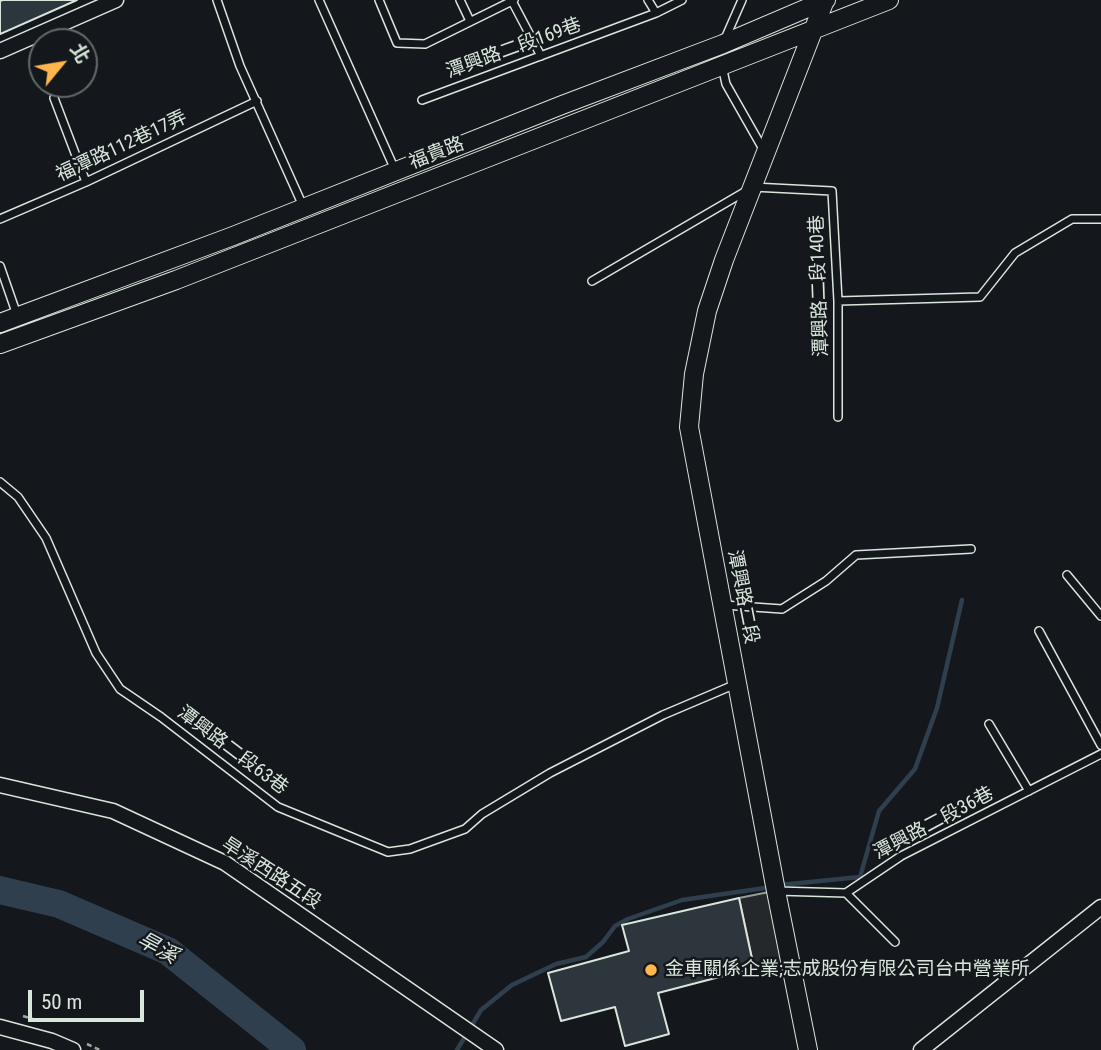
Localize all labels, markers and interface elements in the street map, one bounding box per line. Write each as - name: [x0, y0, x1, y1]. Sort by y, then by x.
- street label: 潭興路二段169巷: [443, 14, 585, 84]
- north arrow: [28, 28, 98, 98]
- text: 北: [65, 39, 95, 67]
- street label: 福潭路112巷17弄: [53, 107, 191, 187]
- street label: 福貴路: [406, 133, 468, 175]
- street label: 潭興路二段140巷: [806, 215, 834, 357]
- street label: 潭興路二段: [722, 548, 762, 646]
- street label: 潭興路二段63巷: [172, 702, 292, 800]
- street label: 潭興路二段36巷: [870, 783, 998, 865]
- street label: 旱溪西路五段: [217, 833, 325, 915]
- water label: 旱溪: [133, 928, 181, 970]
- place label: 金車關係企業;志成股份有限公司台中營業所: [665, 959, 1030, 981]
- marker: 金車關係企業;志成股份有限公司台中營業所: [643, 962, 659, 978]
- scale bar: [32, 976, 147, 1020]
- text: 50 m: [41, 990, 82, 1014]

